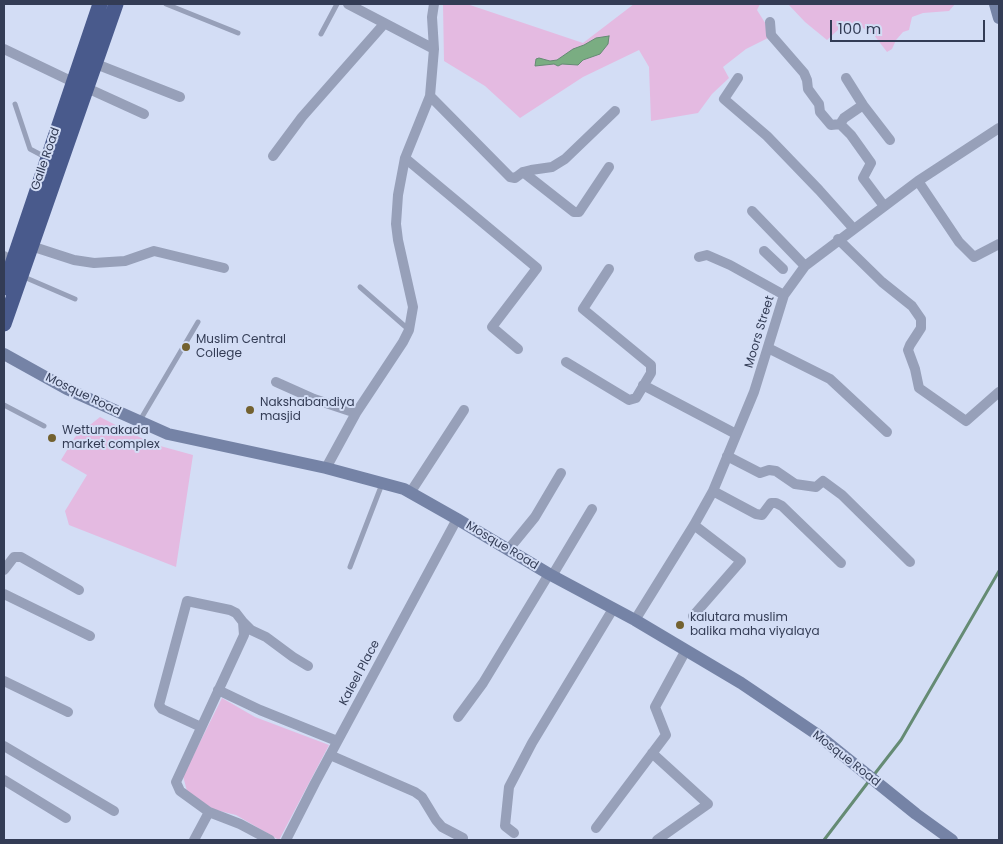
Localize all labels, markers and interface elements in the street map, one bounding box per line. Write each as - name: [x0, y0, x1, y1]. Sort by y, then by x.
- scale bar: [833, 10, 988, 42]
- text: 100 m: [838, 18, 881, 39]
- street label: Galle Road: [29, 126, 63, 192]
- street label: Moors Street: [742, 294, 778, 370]
- place label: Muslim Central College: [196, 333, 286, 361]
- marker: Muslim Central College: [180, 341, 192, 353]
- street label: Mosque Road: [43, 371, 123, 419]
- place label: Nakshabandiya masjid: [260, 396, 355, 424]
- marker: Nakshabandiya masjid: [244, 404, 256, 416]
- place label: Wettumakada market complex: [62, 424, 160, 452]
- marker: Wettumakada market complex: [46, 432, 58, 444]
- street label: Mosque Road: [463, 519, 541, 573]
- place label: kalutara muslim balika maha viyalaya: [690, 611, 820, 639]
- marker: kalutara muslim balika maha viyalaya: [674, 619, 686, 631]
- street label: Kaleel Place: [337, 638, 383, 708]
- street label: Mosque Road: [809, 728, 883, 790]

